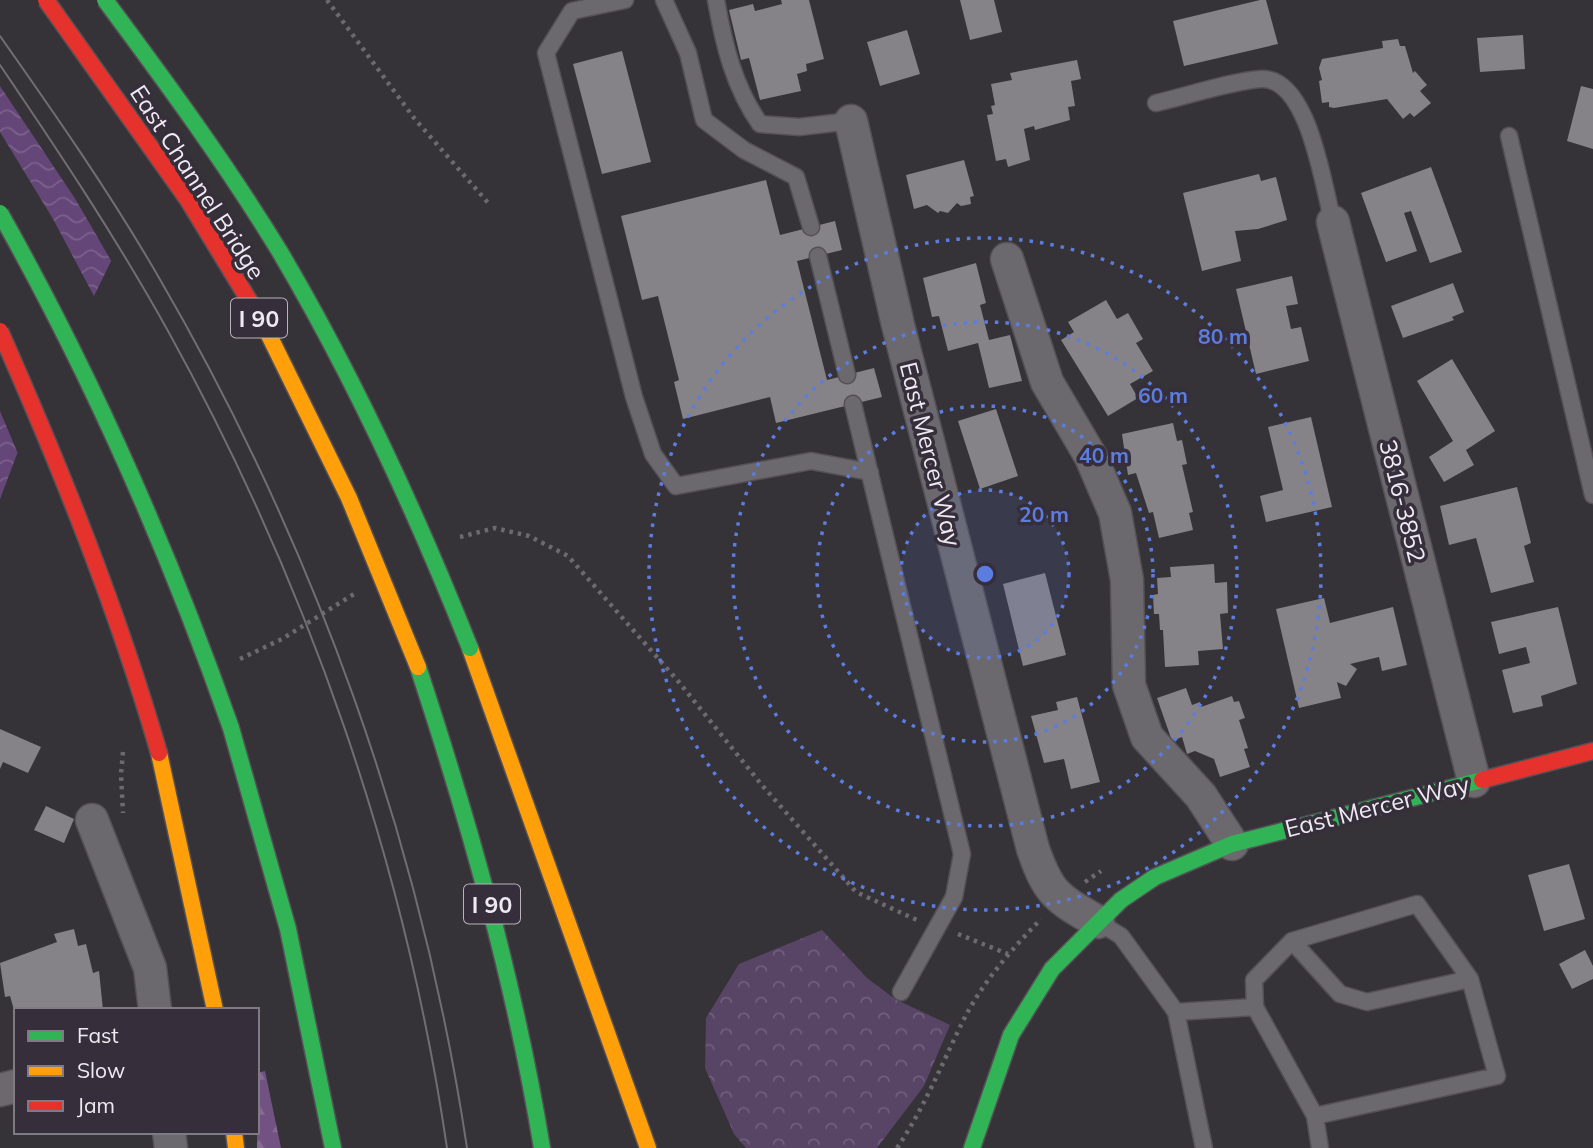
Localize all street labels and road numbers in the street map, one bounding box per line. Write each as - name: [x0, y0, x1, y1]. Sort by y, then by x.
- street label: East Channel Bridge: [124, 79, 272, 285]
- road number: I 90: [231, 298, 287, 338]
- street label: East Mercer Way: [894, 359, 968, 550]
- street label: 3816-3852: [1373, 436, 1433, 566]
- street label: East Mercer Way: [1282, 769, 1473, 843]
- road number: I 90: [464, 884, 520, 923]

